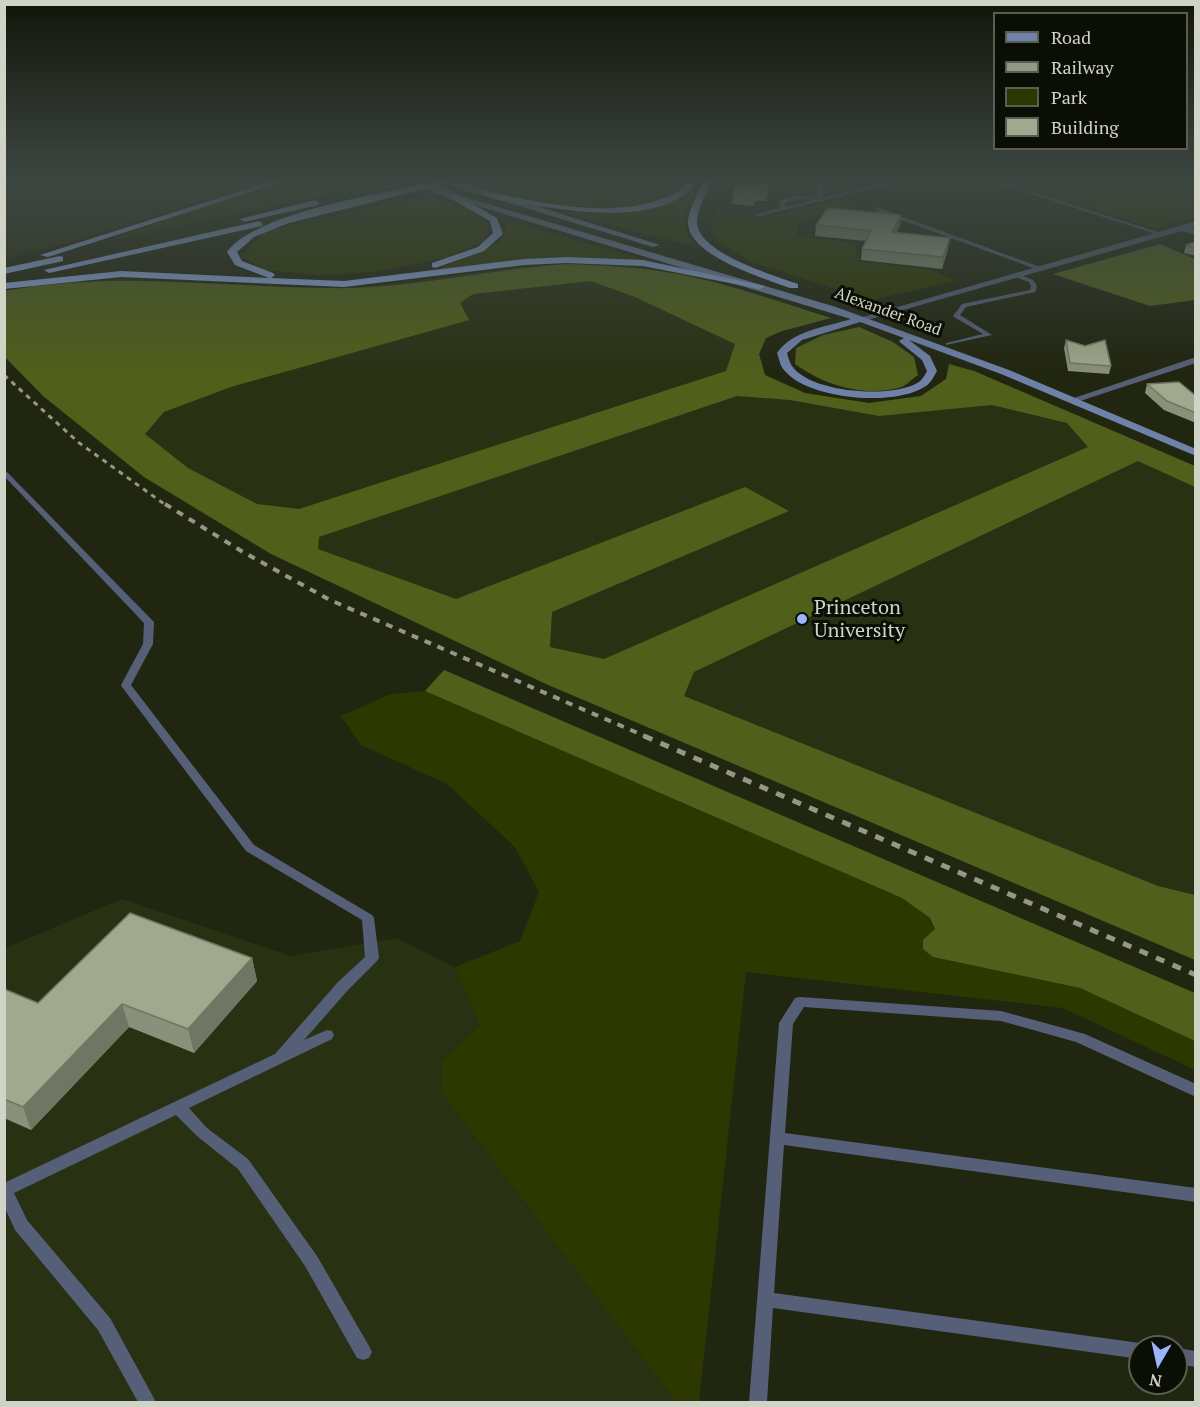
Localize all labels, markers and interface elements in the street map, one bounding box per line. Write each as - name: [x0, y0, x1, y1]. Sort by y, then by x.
- legend: [993, 12, 1188, 150]
- text: Road: [1051, 25, 1091, 49]
- text: Railway: [1051, 55, 1114, 79]
- text: Park: [1051, 85, 1087, 109]
- text: Building: [1051, 115, 1119, 139]
- street label: Alexander Road: [832, 284, 944, 340]
- place label: Princeton University: [814, 596, 905, 643]
- marker: Princeton University: [795, 612, 809, 626]
- north arrow: [1128, 1335, 1188, 1395]
- text: N: [1148, 1369, 1163, 1393]

